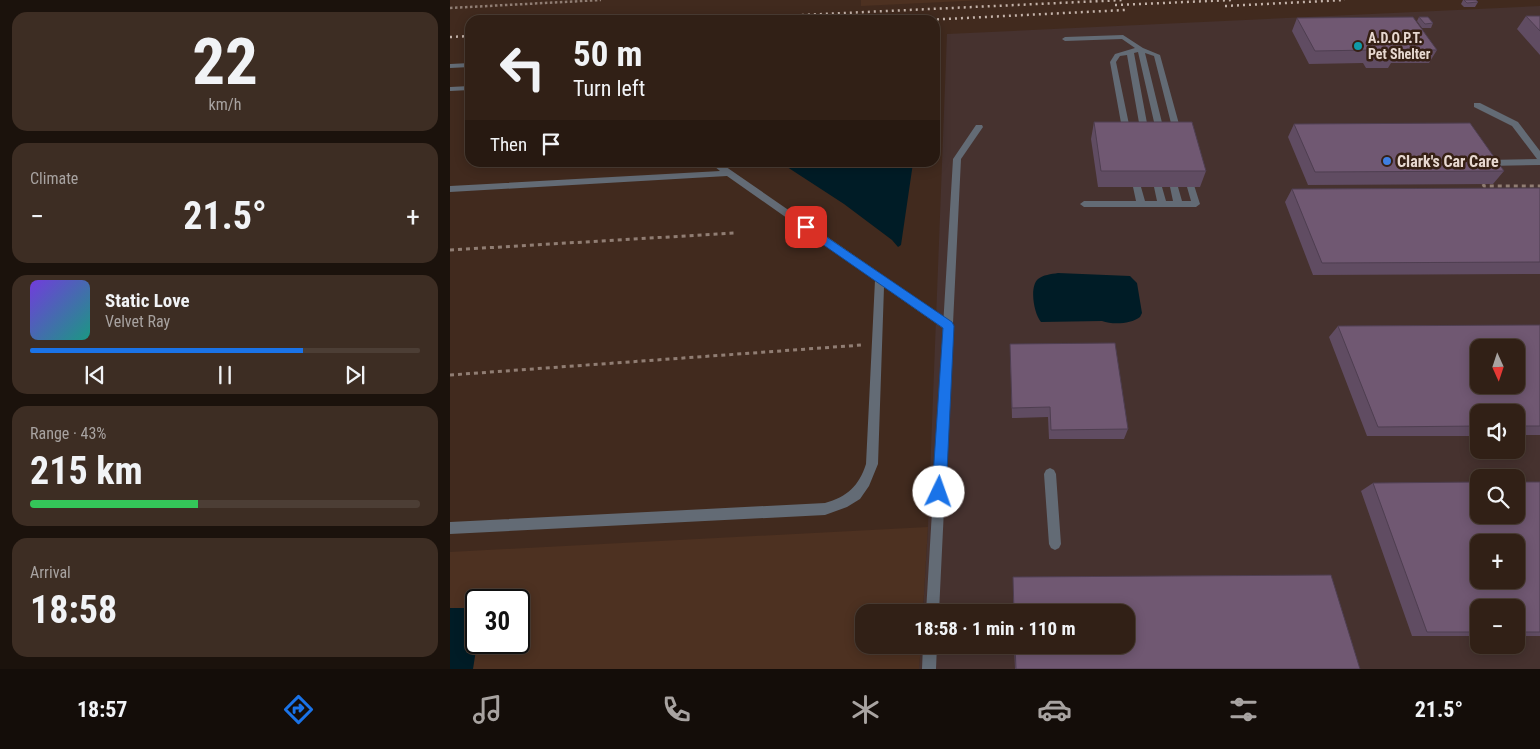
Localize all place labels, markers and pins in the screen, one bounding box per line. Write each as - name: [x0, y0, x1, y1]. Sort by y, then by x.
- place label: A.D.O.P.T. Pet Shelter: [1368, 30, 1431, 62]
- marker: A.D.O.P.T. Pet Shelter: [1352, 40, 1364, 52]
- place label: Clark's Car Care: [1397, 152, 1499, 171]
- marker: Clark's Car Care: [1381, 155, 1393, 167]
- pin: [785, 206, 827, 248]

